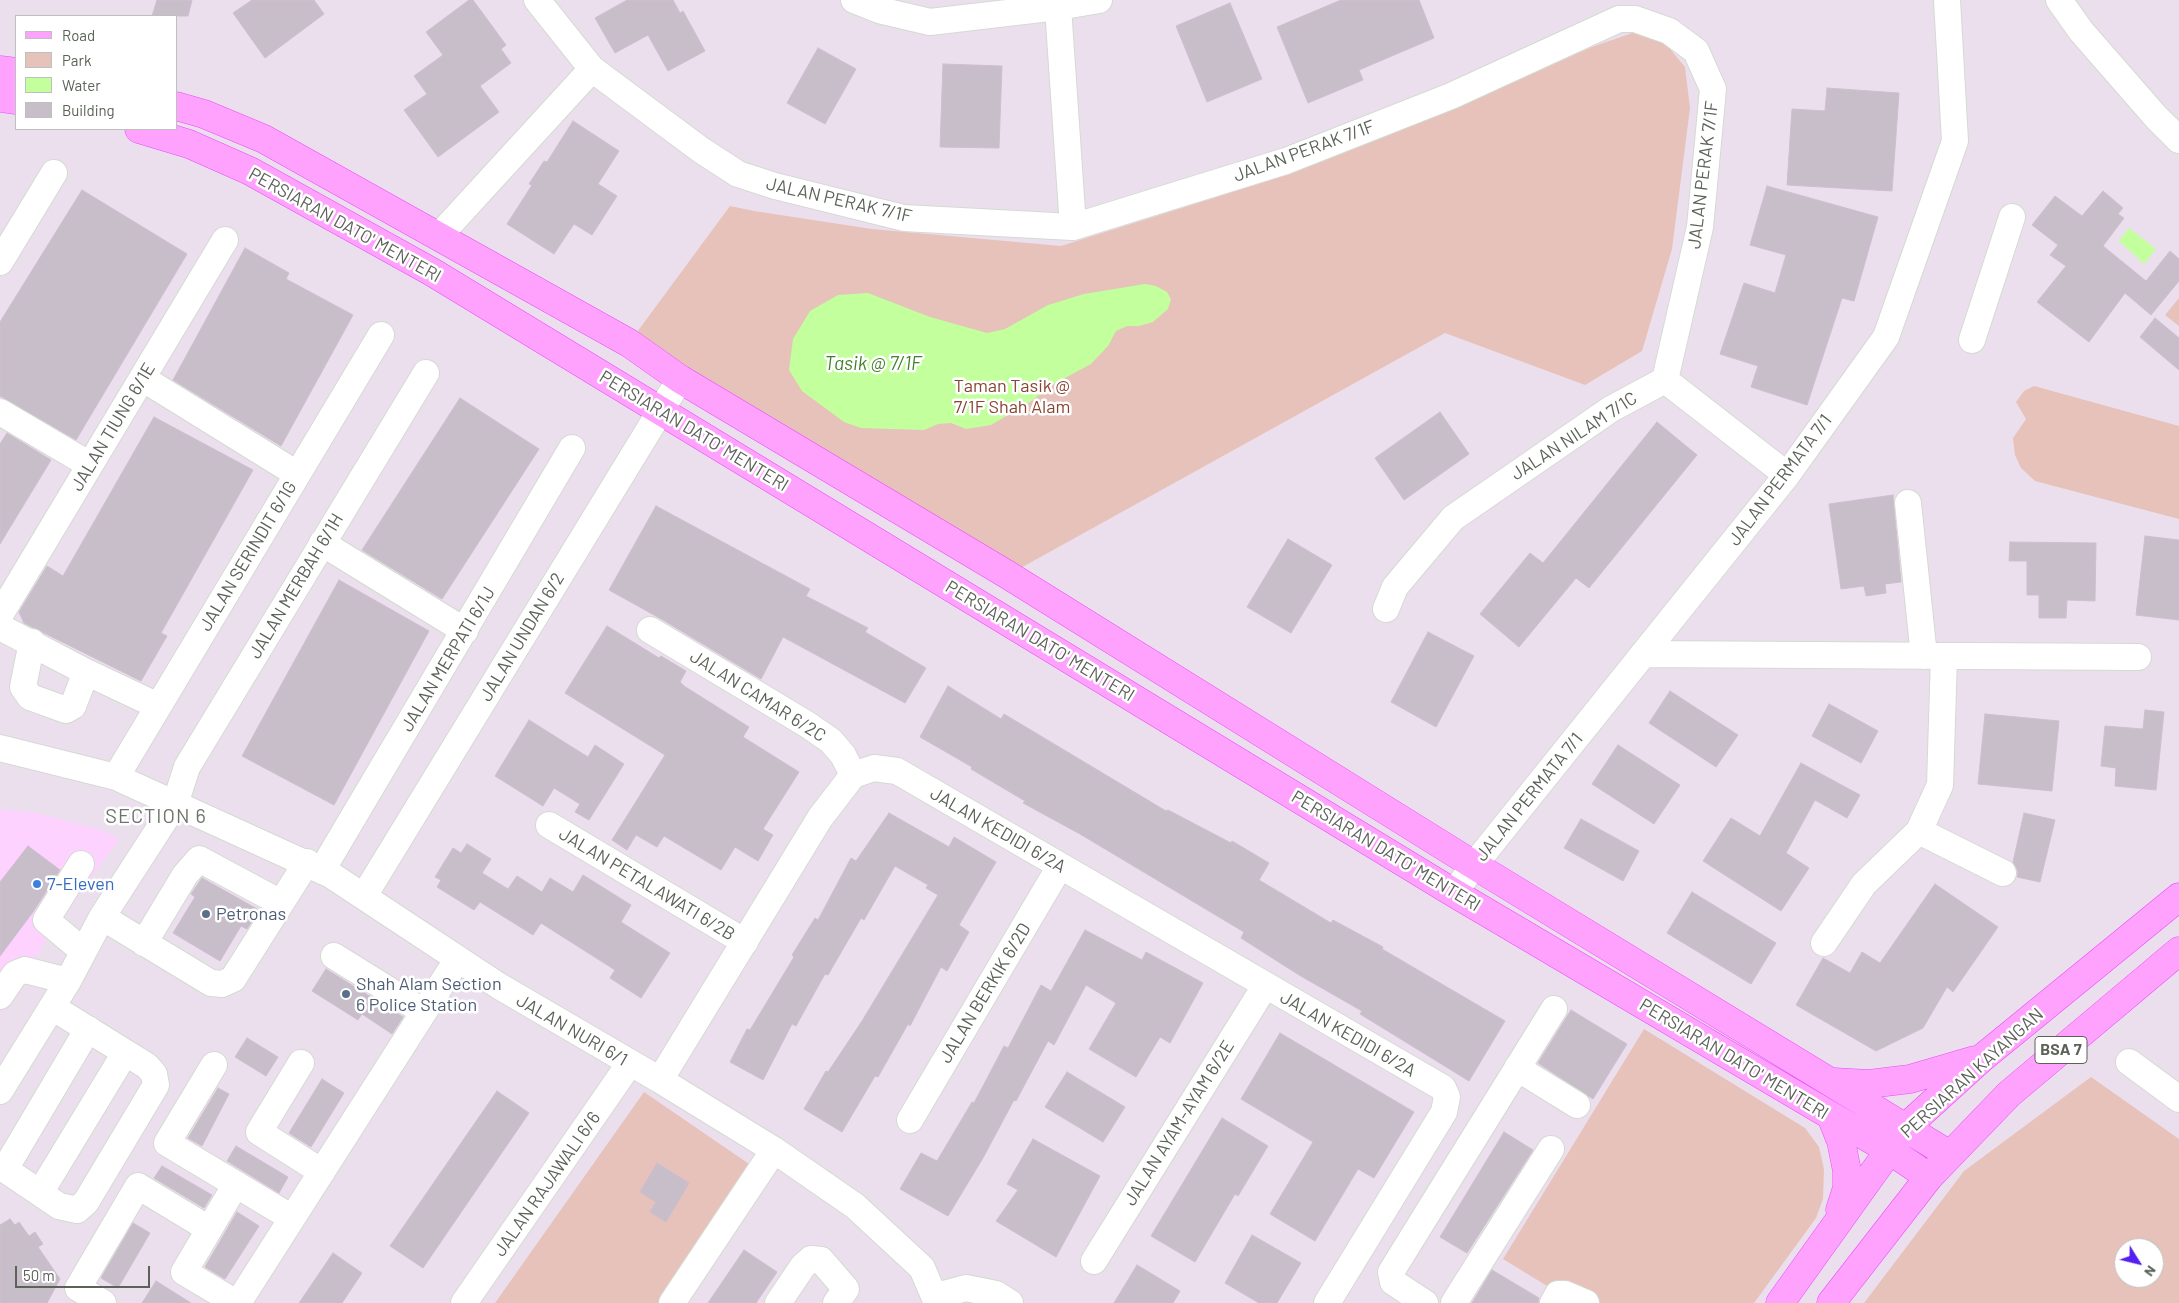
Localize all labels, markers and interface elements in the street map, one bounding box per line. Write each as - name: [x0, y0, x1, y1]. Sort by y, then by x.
- legend: [15, 15, 178, 130]
- text: Road: [62, 26, 95, 44]
- text: Park: [62, 51, 91, 69]
- text: Water: [62, 76, 101, 94]
- street label: JALAN PERAK 7/1F: [1683, 100, 1723, 250]
- text: Building: [62, 101, 115, 119]
- street label: JALAN PERAK 7/1F: [1230, 115, 1378, 187]
- street label: PERSIARAN DATO' MENTERI: [245, 163, 445, 287]
- street label: JALAN PERAK 7/1F: [764, 173, 914, 227]
- water label: Tasik @ 7/1F: [825, 353, 921, 375]
- street label: JALAN TIUNG 6/1E: [66, 359, 160, 495]
- street label: PERSIARAN DATO' MENTERI: [596, 366, 792, 496]
- park label: Taman Tasik @ 7/1F Shah Alam: [954, 375, 1070, 418]
- street label: JALAN NILAM 7/1C: [1507, 387, 1641, 485]
- street label: JALAN PERMATA 7/1: [1724, 410, 1836, 550]
- street label: JALAN SERINDIT 6/1G: [195, 477, 301, 635]
- street label: JALAN MERBAH 6/1H: [244, 510, 348, 662]
- street label: JALAN UNDAN 6/2: [475, 569, 569, 705]
- street label: PERSIARAN DATO' MENTERI: [942, 576, 1138, 706]
- street label: JALAN MERPATI 6/1J: [396, 583, 500, 735]
- street label: JALAN CAMAR 6/2C: [686, 645, 830, 747]
- street label: JALAN PERMATA 7/1: [1471, 729, 1587, 865]
- street label: JALAN KEDIDI 6/2A: [926, 782, 1070, 878]
- street label: PERSIARAN DATO' MENTERI: [1288, 786, 1484, 916]
- district label: SECTION 6: [104, 804, 208, 828]
- street label: JALAN PETALAWATI 6/2B: [555, 823, 739, 945]
- place label: 7-Eleven: [47, 873, 115, 895]
- marker: 7-Eleven: [31, 878, 43, 890]
- place label: Petronas: [216, 903, 286, 925]
- marker: Petronas: [200, 908, 212, 920]
- street label: JALAN BERKIK 6/2D: [935, 919, 1035, 1067]
- place label: Shah Alam Section 6 Police Station: [356, 973, 502, 1016]
- street label: JALAN KEDIDI 6/2A: [1276, 986, 1420, 1082]
- marker: Shah Alam Section 6 Police Station: [340, 988, 352, 1000]
- street label: JALAN NURI 6/1: [513, 989, 631, 1071]
- street label: PERSIARAN DATO' MENTERI: [1636, 994, 1832, 1124]
- street label: PERSIARAN KAYANGAN: [1896, 1003, 2048, 1143]
- street label: JALAN AYAM-AYAM 6/2E: [1119, 1036, 1239, 1210]
- road number: BSA 7: [2035, 1036, 2087, 1064]
- street label: JALAN RAJAWALI 6/6: [489, 1108, 605, 1260]
- north arrow: [2114, 1238, 2164, 1288]
- scale bar: [18, 1256, 152, 1288]
- text: N: [2141, 1263, 2160, 1280]
- text: 50 m: [23, 1266, 55, 1284]

